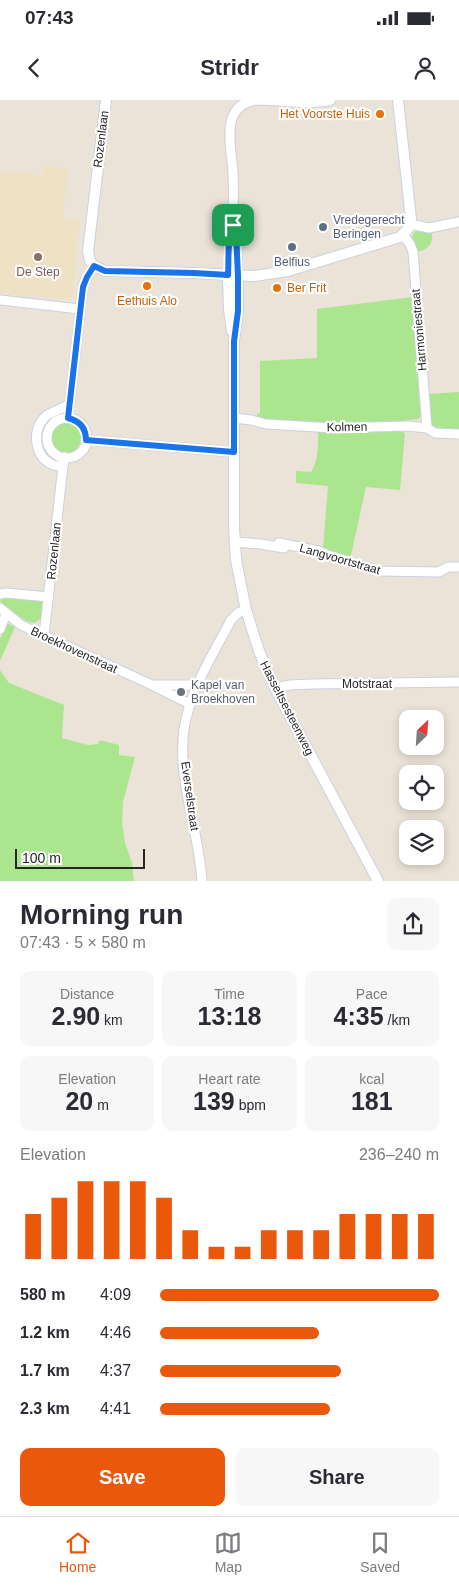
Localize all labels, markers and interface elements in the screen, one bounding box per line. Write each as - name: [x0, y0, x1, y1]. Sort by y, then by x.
- text: 07:43: [25, 7, 74, 28]
- icon: back: [20, 54, 48, 82]
- icon: person: [411, 54, 439, 82]
- text: Stridr: [200, 55, 259, 80]
- place label: Het Voorste Huis: [280, 107, 370, 121]
- marker: Het Voorste Huis: [374, 108, 386, 120]
- street label: Rozenlaan: [91, 110, 111, 168]
- pin: [212, 204, 254, 246]
- icon: arrive: [219, 211, 247, 239]
- place label: Vredegerecht Beringen: [333, 213, 405, 241]
- marker: Vredegerecht Beringen: [317, 221, 329, 233]
- marker: Belfius: [286, 241, 298, 253]
- marker: De Step: [32, 251, 44, 263]
- place label: Belfius: [274, 255, 310, 269]
- place label: De Step: [16, 265, 60, 279]
- marker: Eethuis Alo: [141, 280, 153, 292]
- place label: Ber Frit: [287, 281, 327, 295]
- marker: Ber Frit: [271, 282, 283, 294]
- street label: Harmoniestraat: [408, 288, 430, 371]
- place label: Eethuis Alo: [117, 294, 177, 308]
- street label: Kolmen: [327, 420, 367, 434]
- street label: Rozenlaan: [44, 522, 64, 580]
- street label: Langvoortstraat: [298, 541, 383, 577]
- street label: Broekhovenstraat: [28, 624, 120, 676]
- street label: Hasseltsesteenweg: [257, 658, 317, 758]
- street label: Motstraat: [342, 677, 393, 691]
- place label: Kapel van Broekhoven: [191, 678, 255, 706]
- marker: Kapel van Broekhoven: [175, 686, 187, 698]
- north arrow: [399, 710, 444, 755]
- map controls: [399, 710, 444, 865]
- street label: Everselstraat: [178, 760, 202, 832]
- button: locate: [399, 765, 444, 810]
- button: layers: [399, 820, 444, 865]
- scale bar: [15, 846, 145, 869]
- text: 100 m: [22, 850, 61, 866]
- button: share: [387, 898, 439, 950]
- text: Morning run: [20, 899, 183, 930]
- text: 07:43 · 5 × 580 m: [20, 934, 146, 951]
- text: Distance: [60, 986, 114, 1002]
- text: Time: [214, 986, 245, 1002]
- text: Pace: [356, 986, 388, 1002]
- text: 2.90: [52, 1002, 100, 1030]
- text: 13:18: [198, 1002, 261, 1030]
- text: 4:35: [334, 1002, 384, 1030]
- text: km: [100, 1012, 123, 1028]
- text: /km: [384, 1012, 410, 1028]
- text: Elevation: [58, 1071, 116, 1087]
- text: Heart rate: [198, 1071, 261, 1087]
- text: kcal: [359, 1071, 384, 1087]
- text: 20: [65, 1087, 93, 1115]
- text: 139: [193, 1087, 235, 1115]
- text: 181: [351, 1087, 393, 1115]
- text: m: [93, 1097, 109, 1113]
- text: bpm: [235, 1097, 266, 1113]
- text: Elevation: [20, 1146, 86, 1163]
- text: 236–240 m: [359, 1146, 439, 1163]
- text: 580 m: [20, 1286, 65, 1303]
- text: 4:09: [100, 1286, 131, 1303]
- text: 1.2 km: [20, 1324, 70, 1341]
- text: 4:46: [100, 1324, 131, 1341]
- text: 1.7 km: [20, 1362, 70, 1379]
- text: 4:37: [100, 1362, 131, 1379]
- text: 2.3 km: [20, 1400, 70, 1417]
- text: 4:41: [100, 1400, 131, 1417]
- button: Save: [20, 1448, 225, 1506]
- button: Share: [235, 1448, 439, 1506]
- tab: Home: [59, 1529, 96, 1575]
- tab: Map: [214, 1529, 242, 1575]
- tab: Saved: [360, 1529, 400, 1575]

